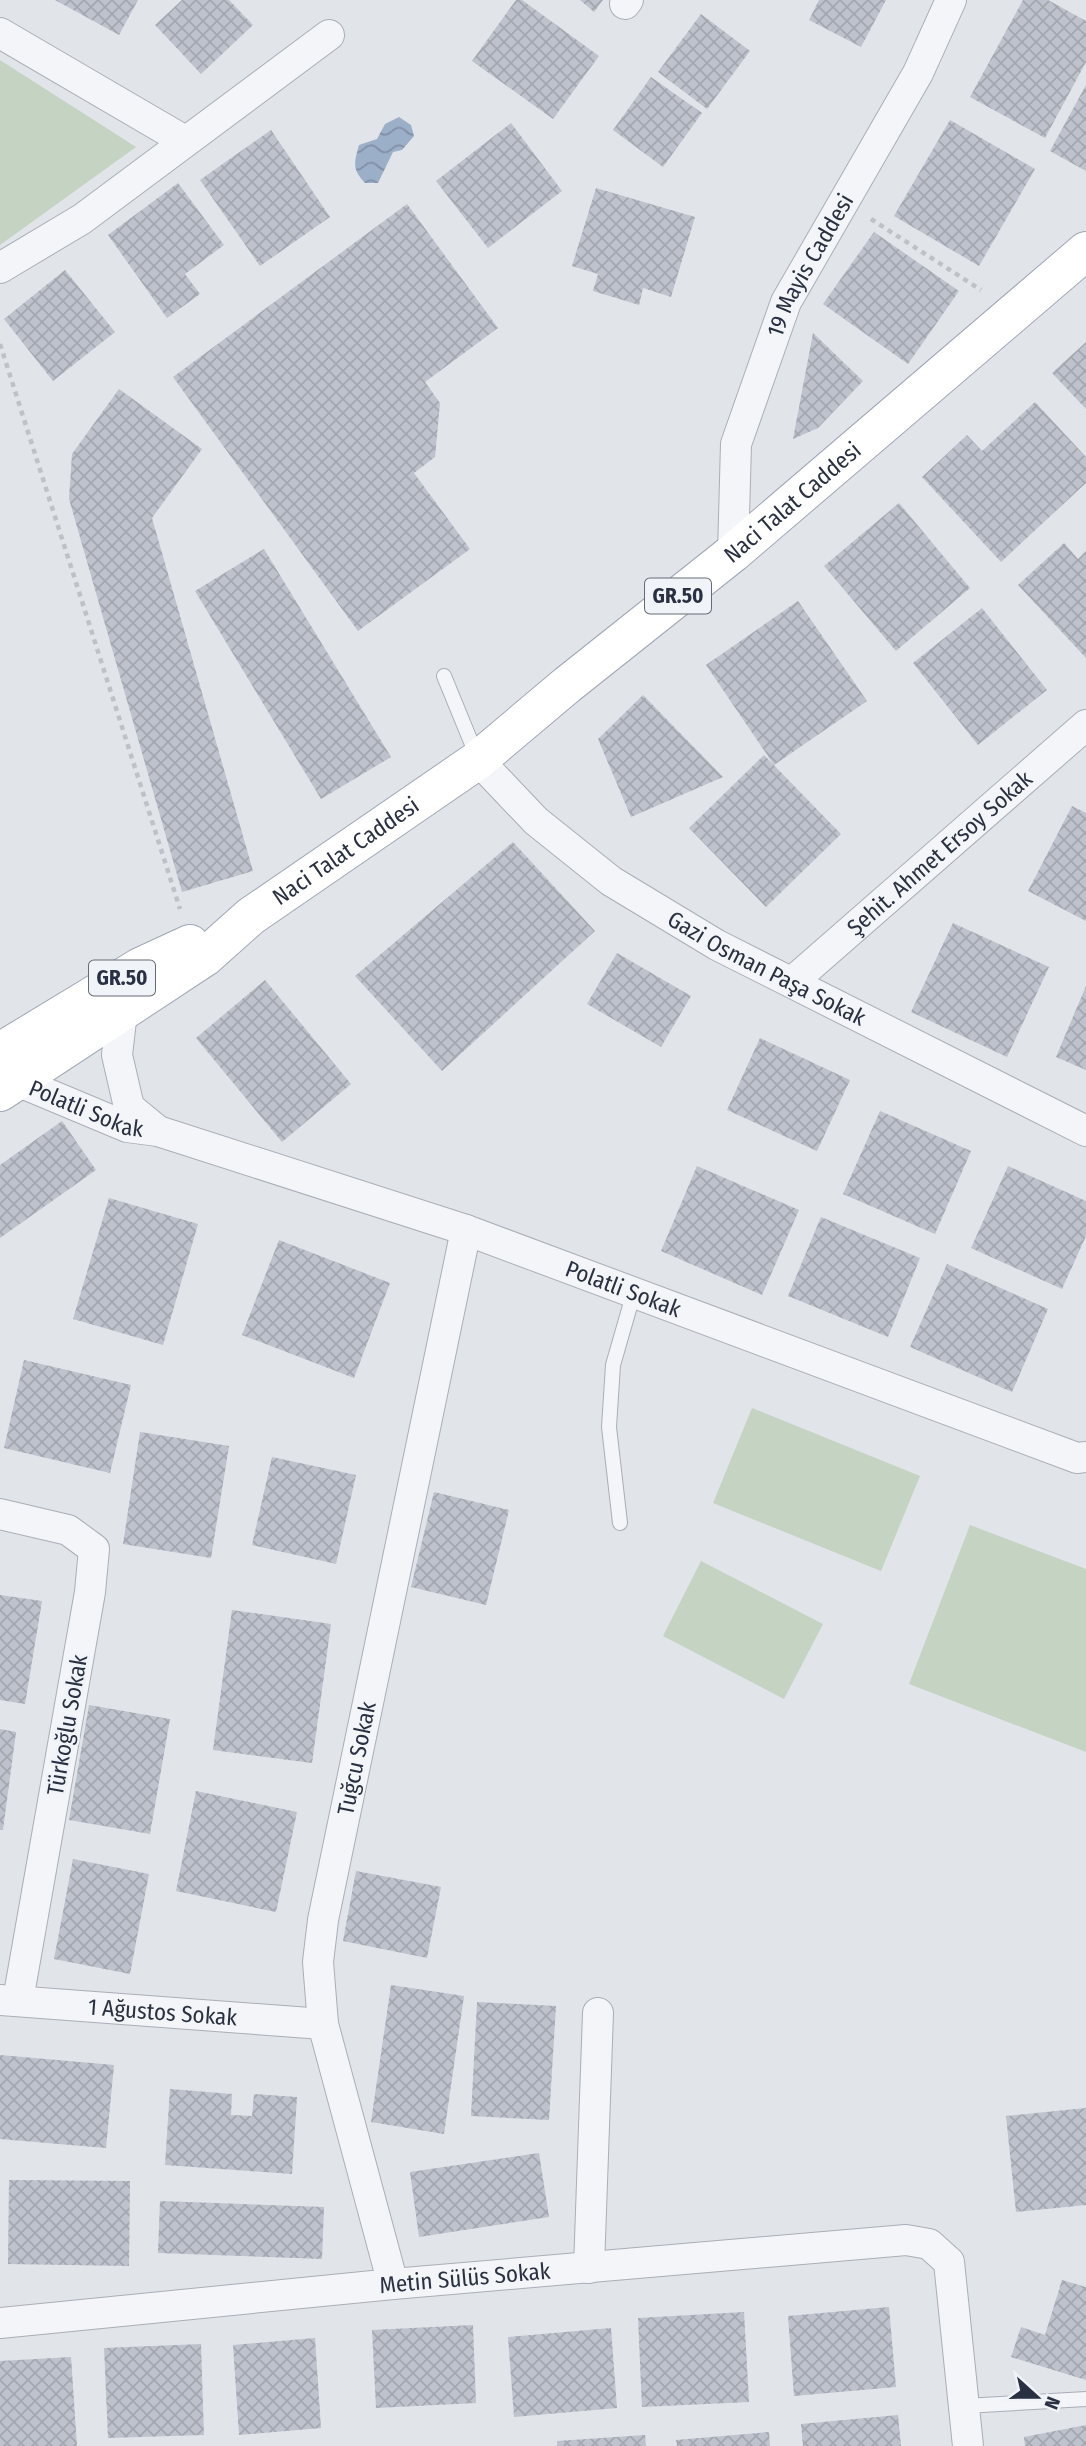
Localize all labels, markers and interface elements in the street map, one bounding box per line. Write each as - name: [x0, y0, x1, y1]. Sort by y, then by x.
- street label: 19 Mayis Caddesi: [761, 189, 859, 340]
- street label: Naci Talat Caddesi: [718, 436, 867, 569]
- road number: GR.50: [645, 578, 711, 614]
- street label: Şehit. Ahmet Ersoy Sokak: [841, 764, 1038, 941]
- street label: Naci Talat Caddesi: [267, 791, 424, 911]
- street label: Gazi Osman Paşa Sokak: [663, 905, 871, 1032]
- road number: GR.50: [89, 960, 155, 996]
- street label: Polatli Sokak: [25, 1074, 145, 1143]
- street label: Polatli Sokak: [562, 1254, 685, 1323]
- street label: Türkoğlu Sokak: [41, 1652, 93, 1798]
- street label: Tuğcu Sokak: [331, 1699, 382, 1817]
- street label: 1 Ağustos Sokak: [87, 1993, 238, 2032]
- street label: Metin Sülüs Sokak: [378, 2257, 552, 2299]
- north arrow: [1002, 2362, 1072, 2432]
- text: N: [1040, 2393, 1065, 2412]

